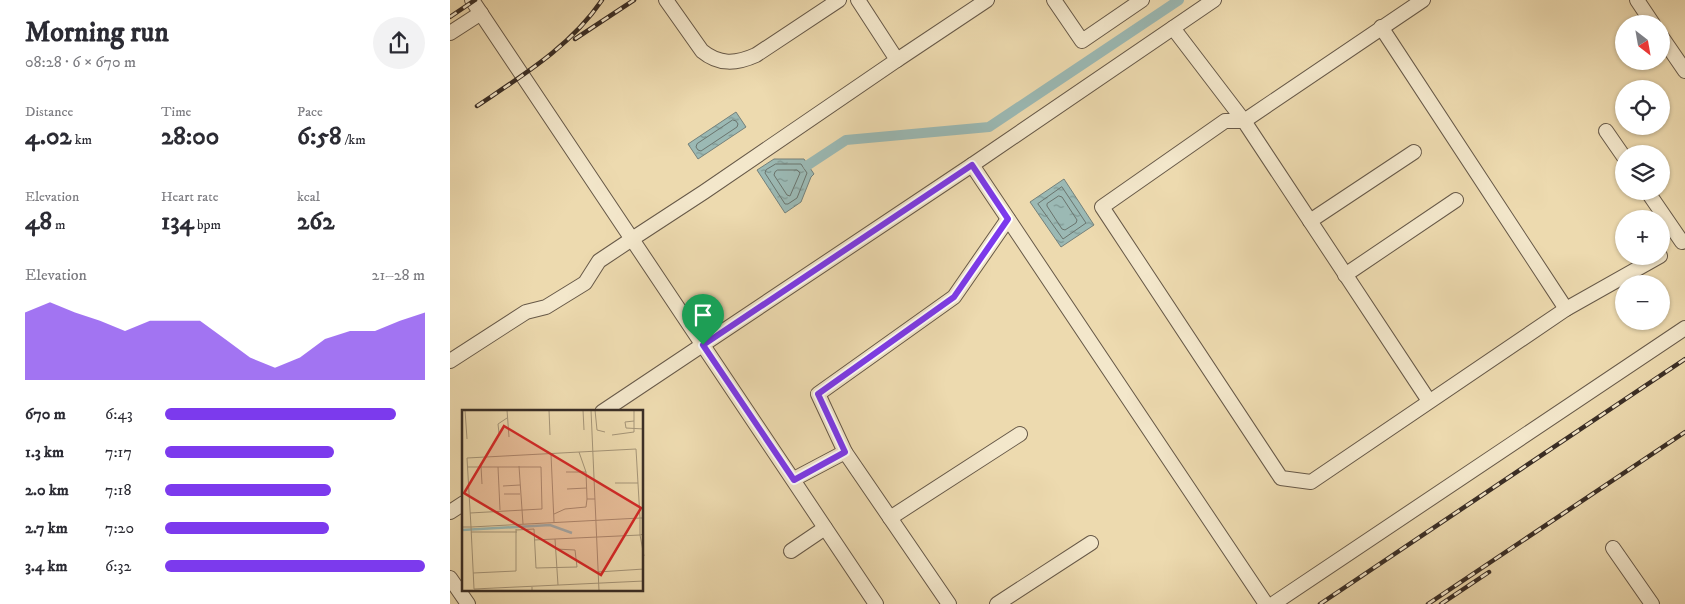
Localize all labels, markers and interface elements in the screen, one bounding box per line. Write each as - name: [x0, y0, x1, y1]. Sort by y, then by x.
- text: Morning run: [25, 15, 169, 50]
- north arrow: [1615, 15, 1670, 70]
- map controls: [1615, 15, 1670, 330]
- button: share: [373, 17, 425, 69]
- text: 08:28 · 6 × 670 m: [25, 52, 136, 72]
- button: locate: [1615, 80, 1670, 135]
- text: Distance: [25, 103, 73, 121]
- text: Time: [161, 103, 191, 121]
- text: Pace: [297, 103, 323, 121]
- text: 4.02: [25, 121, 72, 152]
- text: 28:00: [161, 121, 219, 152]
- text: 6:58: [297, 121, 341, 152]
- text: km: [72, 131, 92, 149]
- text: /km: [341, 131, 366, 149]
- button: layers: [1615, 145, 1670, 200]
- text: Elevation: [25, 188, 79, 206]
- text: Heart rate: [161, 188, 218, 206]
- text: kcal: [297, 188, 320, 206]
- text: 48: [25, 206, 52, 237]
- text: 134: [161, 206, 194, 237]
- text: 262: [297, 206, 335, 237]
- button: +: [1615, 210, 1670, 265]
- text: m: [52, 216, 65, 234]
- text: bpm: [194, 216, 221, 234]
- text: Elevation: [25, 265, 87, 285]
- text: 21–28 m: [372, 265, 425, 285]
- button: −: [1615, 275, 1670, 330]
- pin: [682, 294, 724, 345]
- icon: arrive: [689, 301, 717, 329]
- text: 670 m: [25, 404, 66, 424]
- text: 6:43: [105, 404, 133, 424]
- inset map: [462, 410, 644, 592]
- text: 1.3 km: [25, 442, 64, 462]
- text: 7:17: [105, 442, 132, 462]
- text: 2.0 km: [25, 480, 69, 500]
- text: 7:18: [105, 480, 131, 500]
- text: 2.7 km: [25, 518, 68, 538]
- text: 7:20: [105, 518, 134, 538]
- text: 3.4 km: [25, 556, 68, 576]
- text: 6:32: [105, 556, 131, 576]

